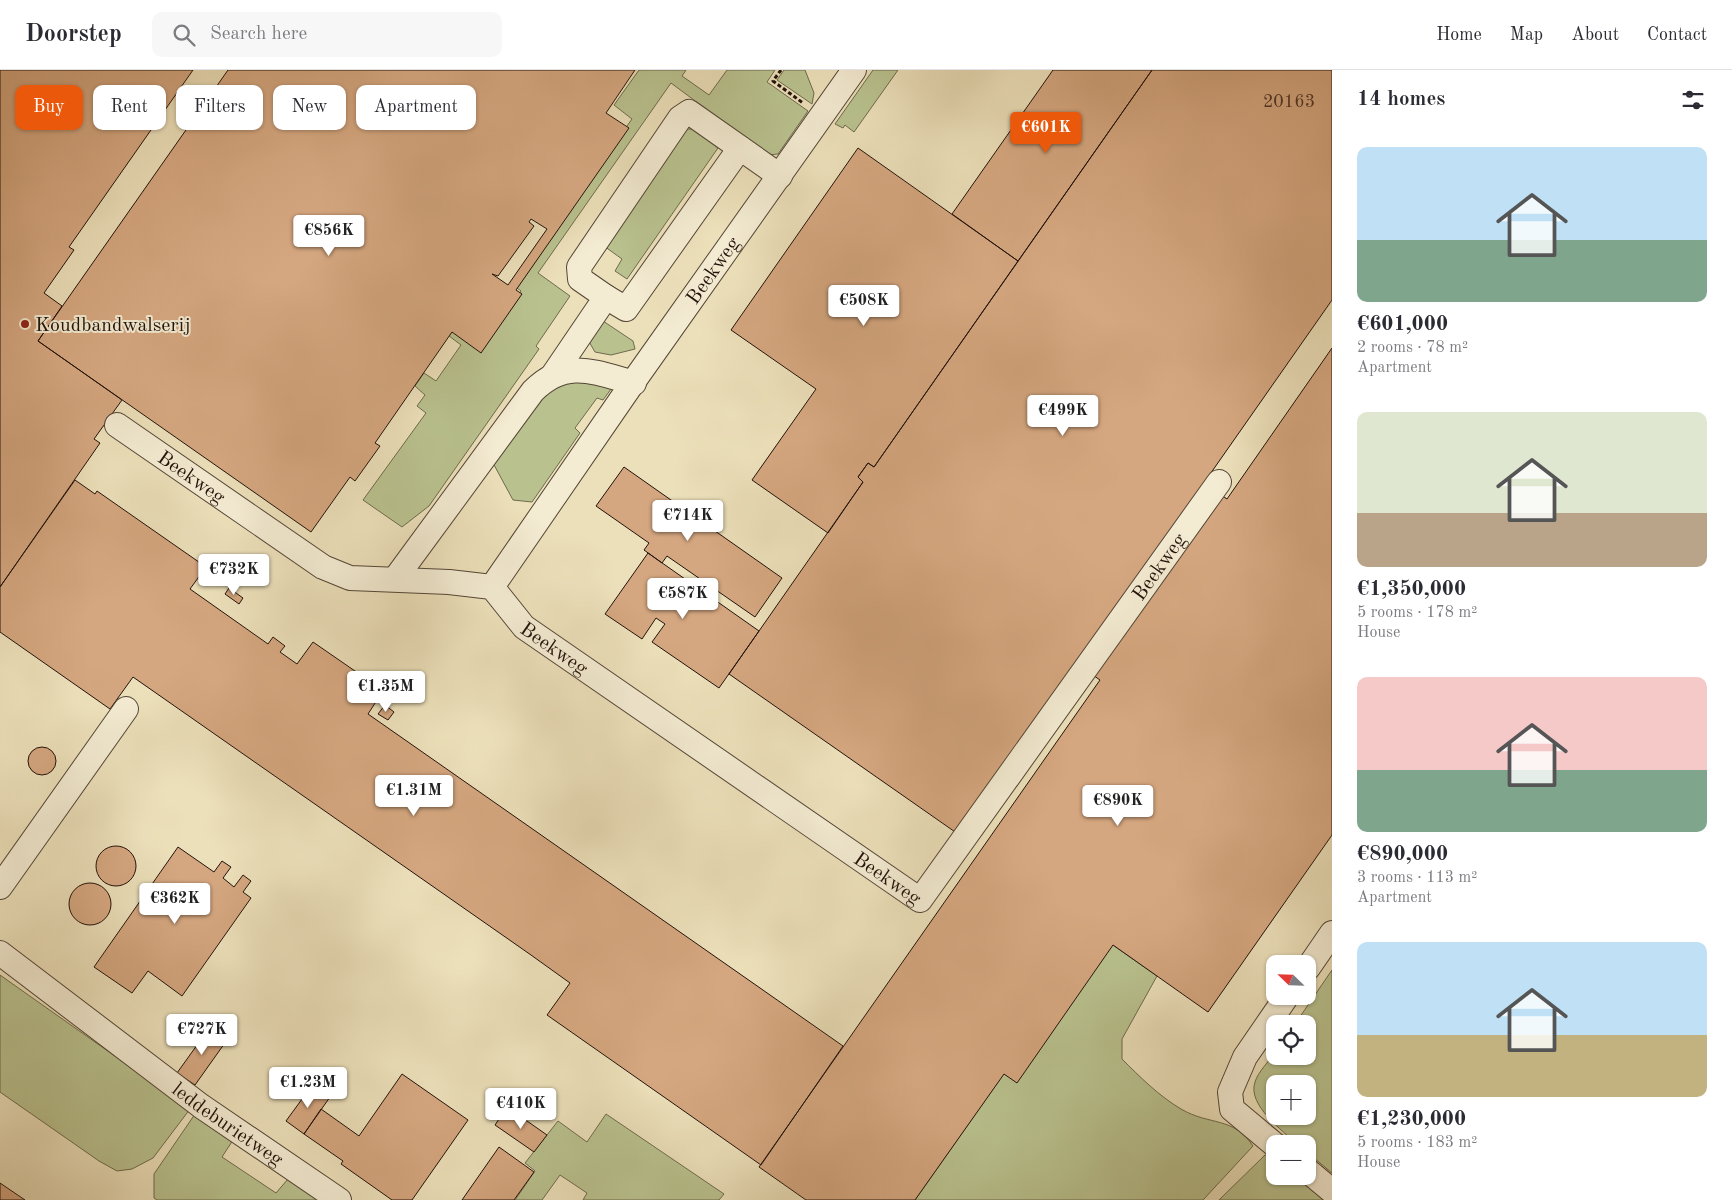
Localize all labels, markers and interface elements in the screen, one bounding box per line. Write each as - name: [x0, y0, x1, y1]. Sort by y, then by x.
- search box: [152, 12, 502, 57]
- icon: search: [170, 21, 198, 49]
- text: Doorstep: [25, 23, 122, 47]
- text: Search here: [210, 25, 307, 44]
- text: Home: [1436, 26, 1482, 44]
- text: Map: [1510, 26, 1543, 44]
- text: About: [1571, 26, 1619, 44]
- text: Contact: [1647, 26, 1707, 44]
- chip: Buy: [15, 85, 83, 130]
- chip: Rent: [93, 85, 166, 130]
- chip: Filters: [176, 85, 263, 130]
- chip: New: [273, 85, 346, 130]
- chip: Apartment: [356, 85, 476, 130]
- icon: filters: [1679, 86, 1707, 114]
- text: 14 homes: [1357, 89, 1445, 110]
- house number: 20163: [1263, 93, 1315, 111]
- pin: €601K: [1011, 112, 1081, 154]
- text: €601K: [1021, 120, 1071, 136]
- icon: home: [1487, 180, 1577, 270]
- pin: €856K: [294, 214, 364, 257]
- text: €856K: [304, 223, 354, 239]
- street label: Beekweg: [684, 234, 745, 309]
- pin: €508K: [829, 284, 899, 327]
- text: €508K: [839, 293, 889, 309]
- text: €601,000: [1357, 314, 1448, 335]
- place label: Koudbandwalserij: [35, 316, 191, 336]
- marker: Koudbandwalserij: [19, 318, 31, 330]
- text: 2 rooms · 78 m²: [1357, 340, 1468, 356]
- text: Apartment: [1357, 360, 1432, 376]
- pin: €499K: [1028, 394, 1098, 437]
- text: €499K: [1038, 403, 1088, 419]
- icon: home: [1487, 445, 1577, 535]
- street label: Beekweg: [153, 448, 228, 509]
- pin: €714K: [653, 500, 723, 542]
- text: €714K: [663, 508, 713, 524]
- street label: Beekweg: [1130, 530, 1191, 605]
- pin: €732K: [199, 554, 269, 596]
- text: €732K: [209, 562, 259, 578]
- pin: €587K: [648, 578, 718, 620]
- text: €1,350,000: [1357, 579, 1466, 600]
- text: €587K: [658, 586, 708, 602]
- text: 5 rooms · 178 m²: [1357, 605, 1477, 621]
- street label: Beekweg: [516, 620, 591, 680]
- text: House: [1357, 625, 1400, 641]
- pin: €1.35M: [345, 670, 427, 713]
- text: €1.35M: [358, 679, 414, 695]
- icon: home: [1487, 710, 1577, 800]
- pin: €1.31M: [373, 774, 455, 817]
- text: €1.31M: [386, 783, 442, 799]
- pin: €890K: [1083, 784, 1153, 827]
- text: €890K: [1093, 793, 1143, 809]
- text: €890,000: [1357, 844, 1448, 865]
- street label: Beekweg: [849, 849, 924, 910]
- text: 3 rooms · 113 m²: [1357, 870, 1477, 886]
- pin: €362K: [140, 882, 210, 925]
- text: Apartment: [1357, 890, 1432, 906]
- text: €362K: [150, 891, 200, 907]
- north arrow: [1266, 955, 1316, 1005]
- map controls: [1266, 955, 1316, 1185]
- icon: home: [1487, 975, 1577, 1065]
- pin: €727K: [167, 1014, 237, 1056]
- button: locate: [1266, 1015, 1316, 1065]
- text: €727K: [177, 1022, 227, 1038]
- pin: €1.23M: [267, 1066, 349, 1109]
- text: €1.23M: [280, 1075, 336, 1091]
- button: +: [1266, 1075, 1316, 1125]
- street label: leddeburietweg: [168, 1080, 286, 1171]
- pin: €410K: [486, 1088, 556, 1130]
- text: €410K: [496, 1096, 546, 1112]
- text: €1,230,000: [1357, 1109, 1466, 1130]
- button: −: [1266, 1135, 1316, 1185]
- text: 5 rooms · 183 m²: [1357, 1135, 1477, 1151]
- text: House: [1357, 1155, 1400, 1171]

